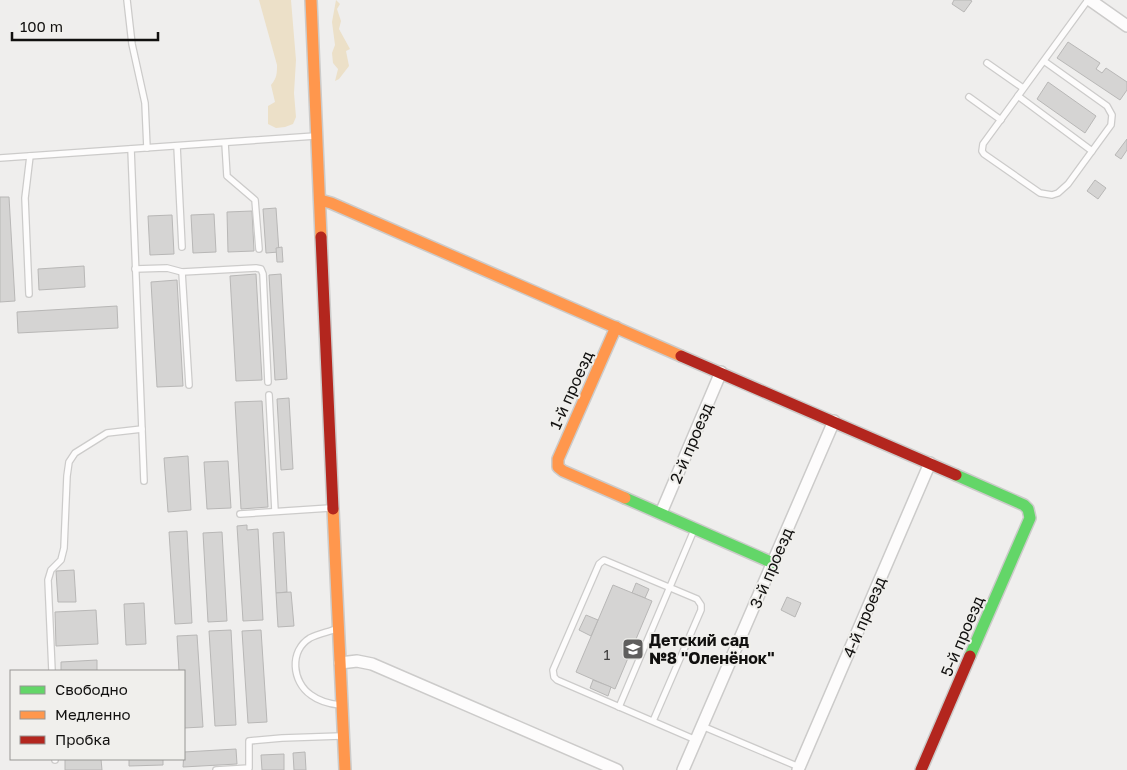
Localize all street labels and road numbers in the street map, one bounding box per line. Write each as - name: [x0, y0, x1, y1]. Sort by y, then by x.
- street label: 1-й проезд: [545, 347, 597, 432]
- street label: 2-й проезд: [665, 399, 717, 486]
- street label: 3-й проезд: [745, 524, 797, 611]
- street label: 4-й проезд: [838, 573, 890, 660]
- street label: 5-й проезд: [936, 592, 988, 679]

